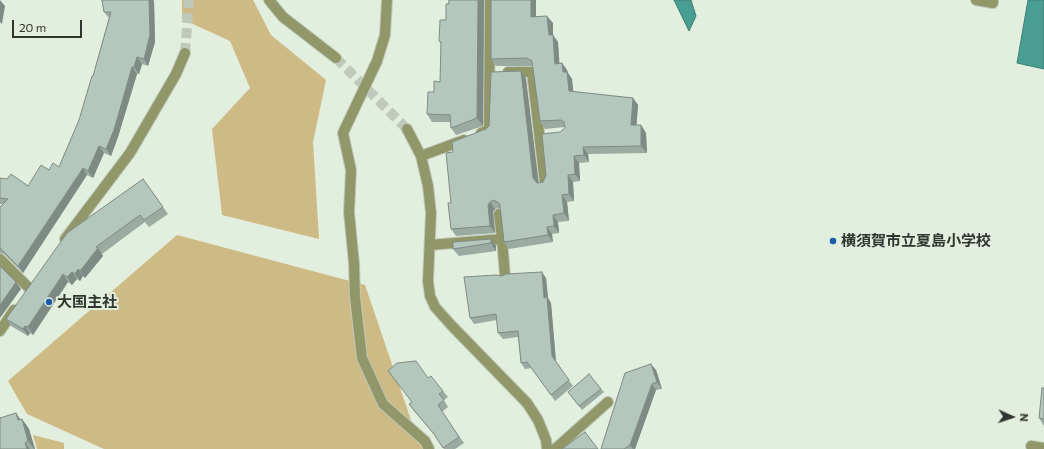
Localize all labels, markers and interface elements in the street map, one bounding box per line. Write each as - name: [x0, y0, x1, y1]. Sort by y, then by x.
- scale bar: [14, 12, 84, 38]
- text: 20 m: [19, 20, 46, 34]
- place label: 横須賀市立夏島小学校: [841, 232, 991, 250]
- marker: 横須賀市立夏島小学校: [828, 236, 838, 246]
- place label: 大国主社: [57, 293, 117, 311]
- marker: 大国主社: [44, 297, 54, 307]
- north arrow: [992, 397, 1032, 437]
- text: N: [1018, 413, 1031, 422]

